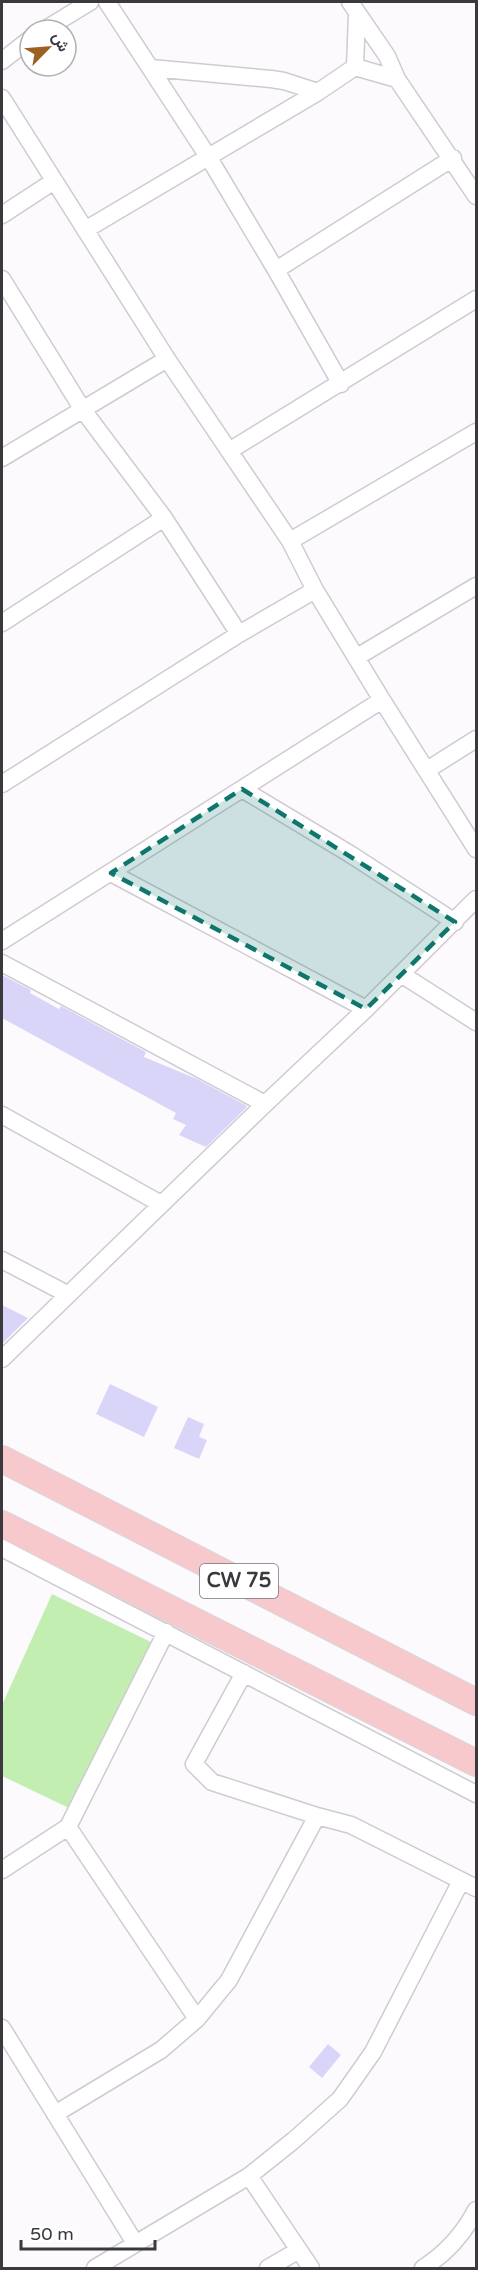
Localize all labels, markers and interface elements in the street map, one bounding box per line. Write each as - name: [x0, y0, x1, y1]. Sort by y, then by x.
- north arrow: [18, 18, 78, 78]
- text: ش: [48, 29, 74, 55]
- road number: CW 75: [200, 1564, 278, 1598]
- scale bar: [21, 2213, 154, 2251]
- text: 50 m: [30, 2223, 74, 2245]

